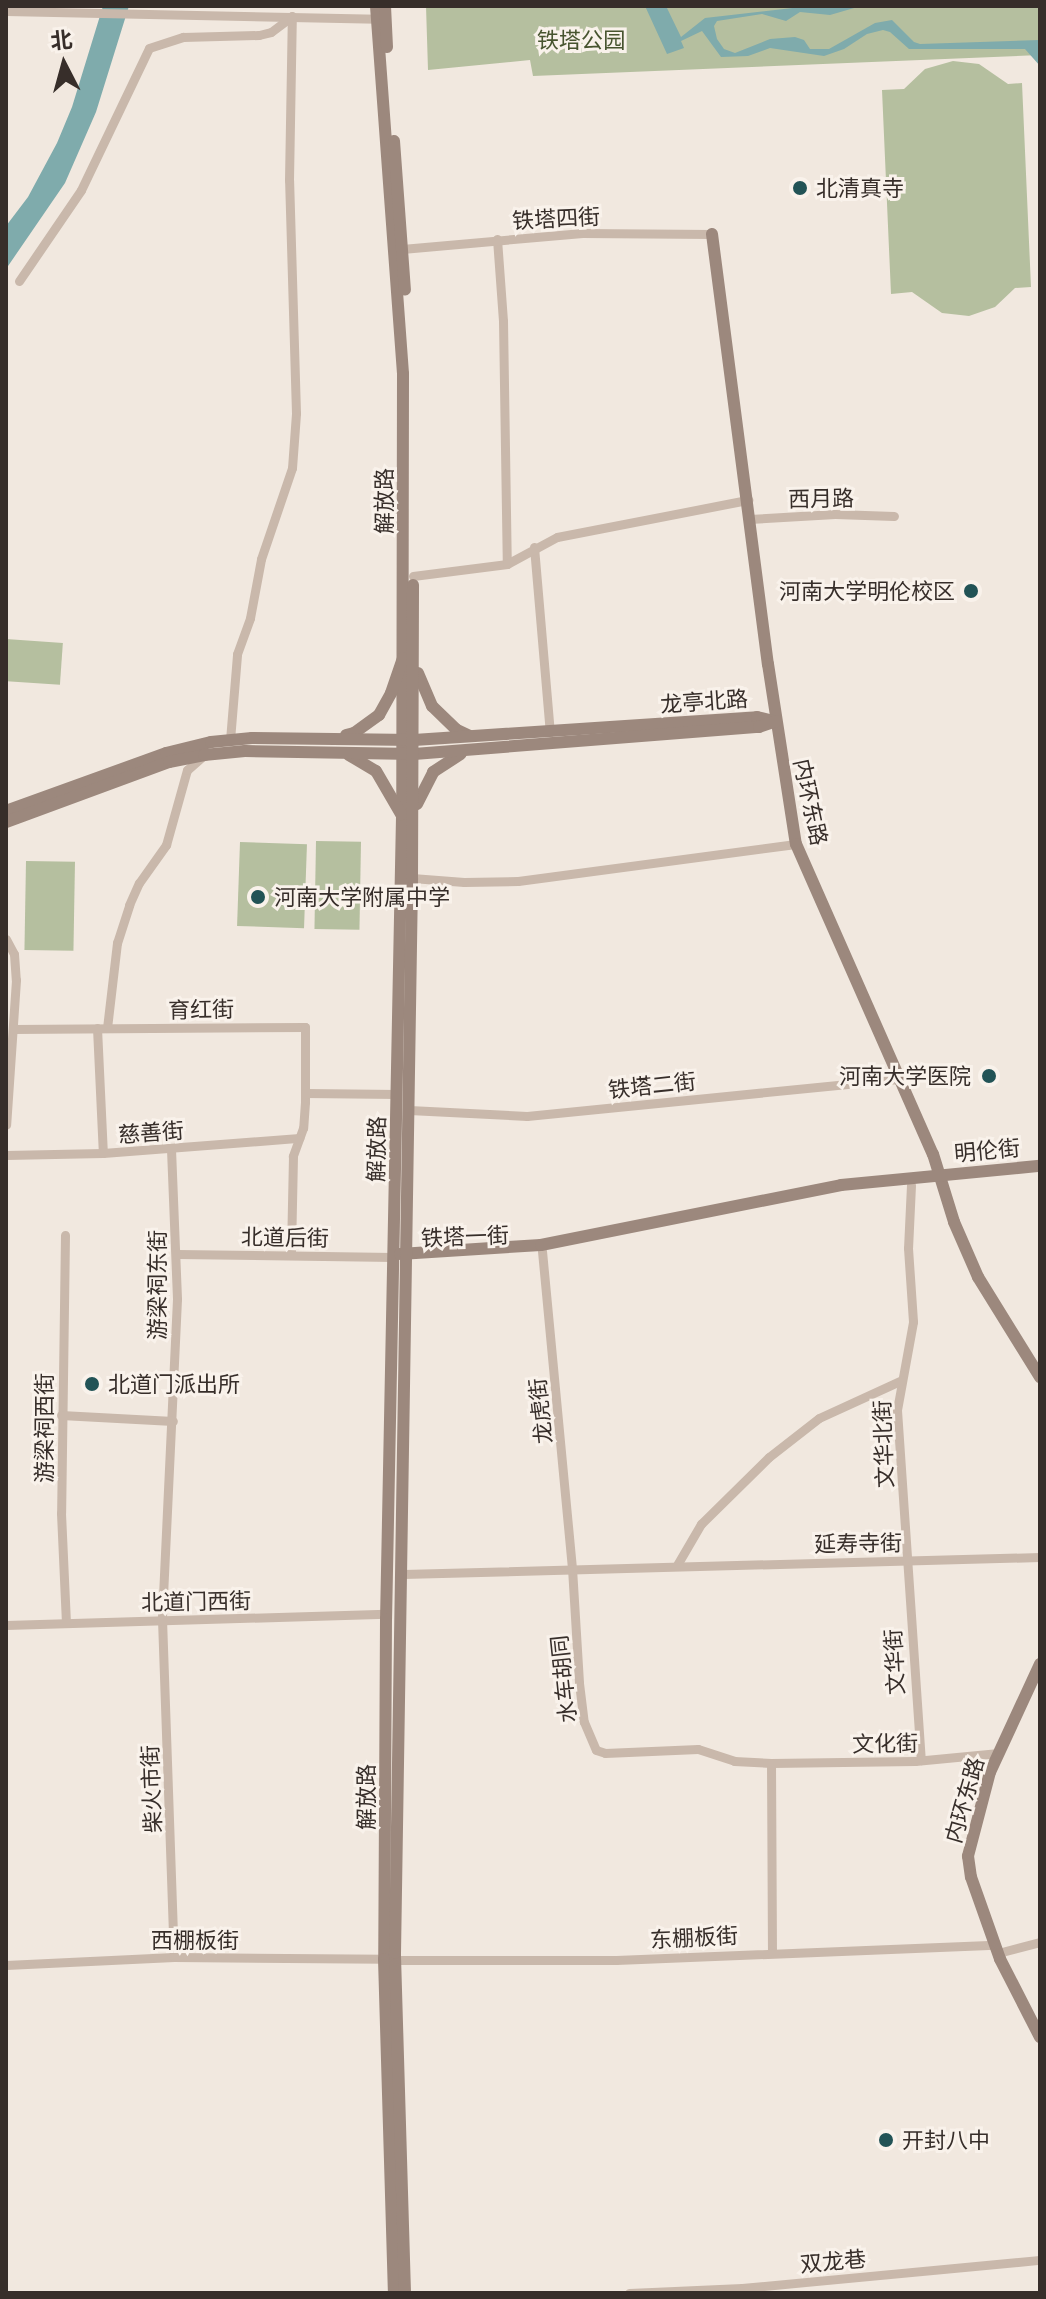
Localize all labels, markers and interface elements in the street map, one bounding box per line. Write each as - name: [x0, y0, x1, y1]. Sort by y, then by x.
- north arrow: [24, 24, 104, 104]
- text: 北: [49, 26, 74, 53]
- park label: 铁塔公园: [537, 27, 625, 53]
- place label: 北清真寺: [816, 175, 904, 201]
- marker: 北清真寺: [791, 179, 809, 197]
- street label: 铁塔四街: [511, 203, 601, 233]
- street label: 解放路: [371, 468, 397, 534]
- street label: 西月路: [788, 484, 854, 512]
- place label: 河南大学明伦校区: [779, 578, 955, 604]
- marker: 河南大学明伦校区: [962, 582, 980, 600]
- street label: 龙亭北路: [659, 685, 749, 717]
- street label: 内环东路: [789, 756, 833, 848]
- place label: 河南大学附属中学: [274, 884, 450, 910]
- marker: 河南大学附属中学: [249, 888, 267, 906]
- street label: 育红街: [168, 995, 234, 1023]
- place label: 河南大学医院: [839, 1063, 971, 1089]
- marker: 河南大学医院: [978, 1065, 1000, 1087]
- street label: 铁塔二街: [607, 1067, 697, 1103]
- street label: 解放路: [362, 1116, 390, 1182]
- street label: 慈善街: [117, 1117, 185, 1147]
- street label: 明伦街: [953, 1134, 1021, 1166]
- street label: 铁塔一街: [421, 1221, 509, 1251]
- street label: 北道后街: [241, 1223, 329, 1251]
- street label: 游梁祠东街: [144, 1230, 170, 1340]
- place label: 北道门派出所: [108, 1371, 240, 1397]
- street label: 游梁祠西街: [31, 1373, 57, 1483]
- marker: 北道门派出所: [83, 1375, 101, 1393]
- street label: 龙虎街: [523, 1377, 557, 1445]
- street label: 文华北街: [868, 1400, 898, 1488]
- street label: 延寿寺街: [814, 1529, 902, 1557]
- street label: 北道门西街: [141, 1587, 251, 1615]
- street label: 文华街: [879, 1628, 909, 1696]
- street label: 水车胡同: [545, 1634, 581, 1724]
- street label: 文化街: [852, 1729, 918, 1757]
- street label: 柴火市街: [136, 1745, 166, 1833]
- street label: 内环东路: [939, 1754, 989, 1846]
- street label: 解放路: [353, 1764, 379, 1830]
- street label: 东棚板街: [649, 1922, 739, 1952]
- street label: 西棚板街: [151, 1927, 239, 1953]
- place label: 开封八中: [902, 2127, 990, 2153]
- marker: 开封八中: [877, 2131, 895, 2149]
- street label: 双龙巷: [799, 2245, 867, 2277]

